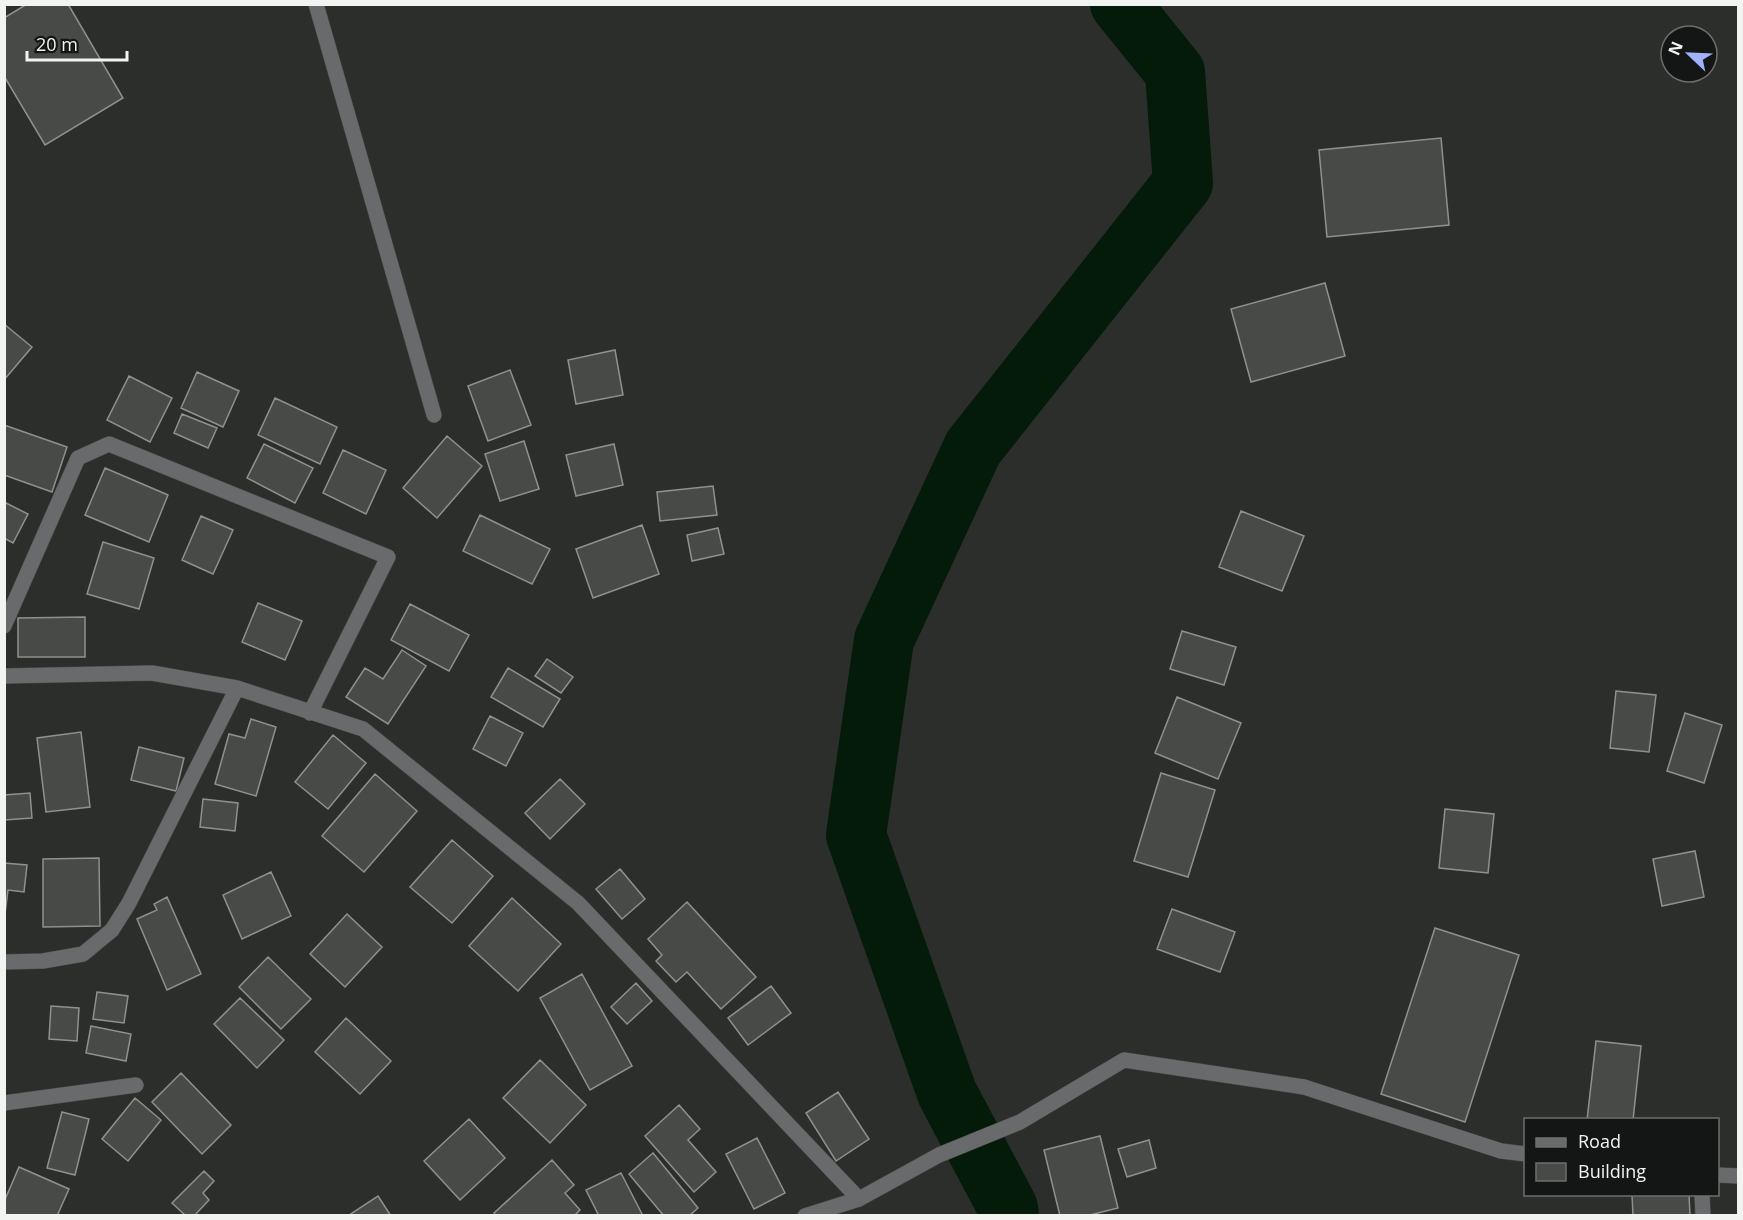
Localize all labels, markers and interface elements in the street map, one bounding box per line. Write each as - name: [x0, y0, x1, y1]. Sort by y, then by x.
- scale bar: [27, 24, 128, 62]
- north arrow: [1659, 24, 1719, 84]
- text: 20 m: [36, 32, 78, 56]
- text: N: [1663, 38, 1688, 58]
- legend: [1524, 1118, 1719, 1196]
- text: Road: [1578, 1129, 1621, 1153]
- text: Building: [1578, 1159, 1646, 1183]

